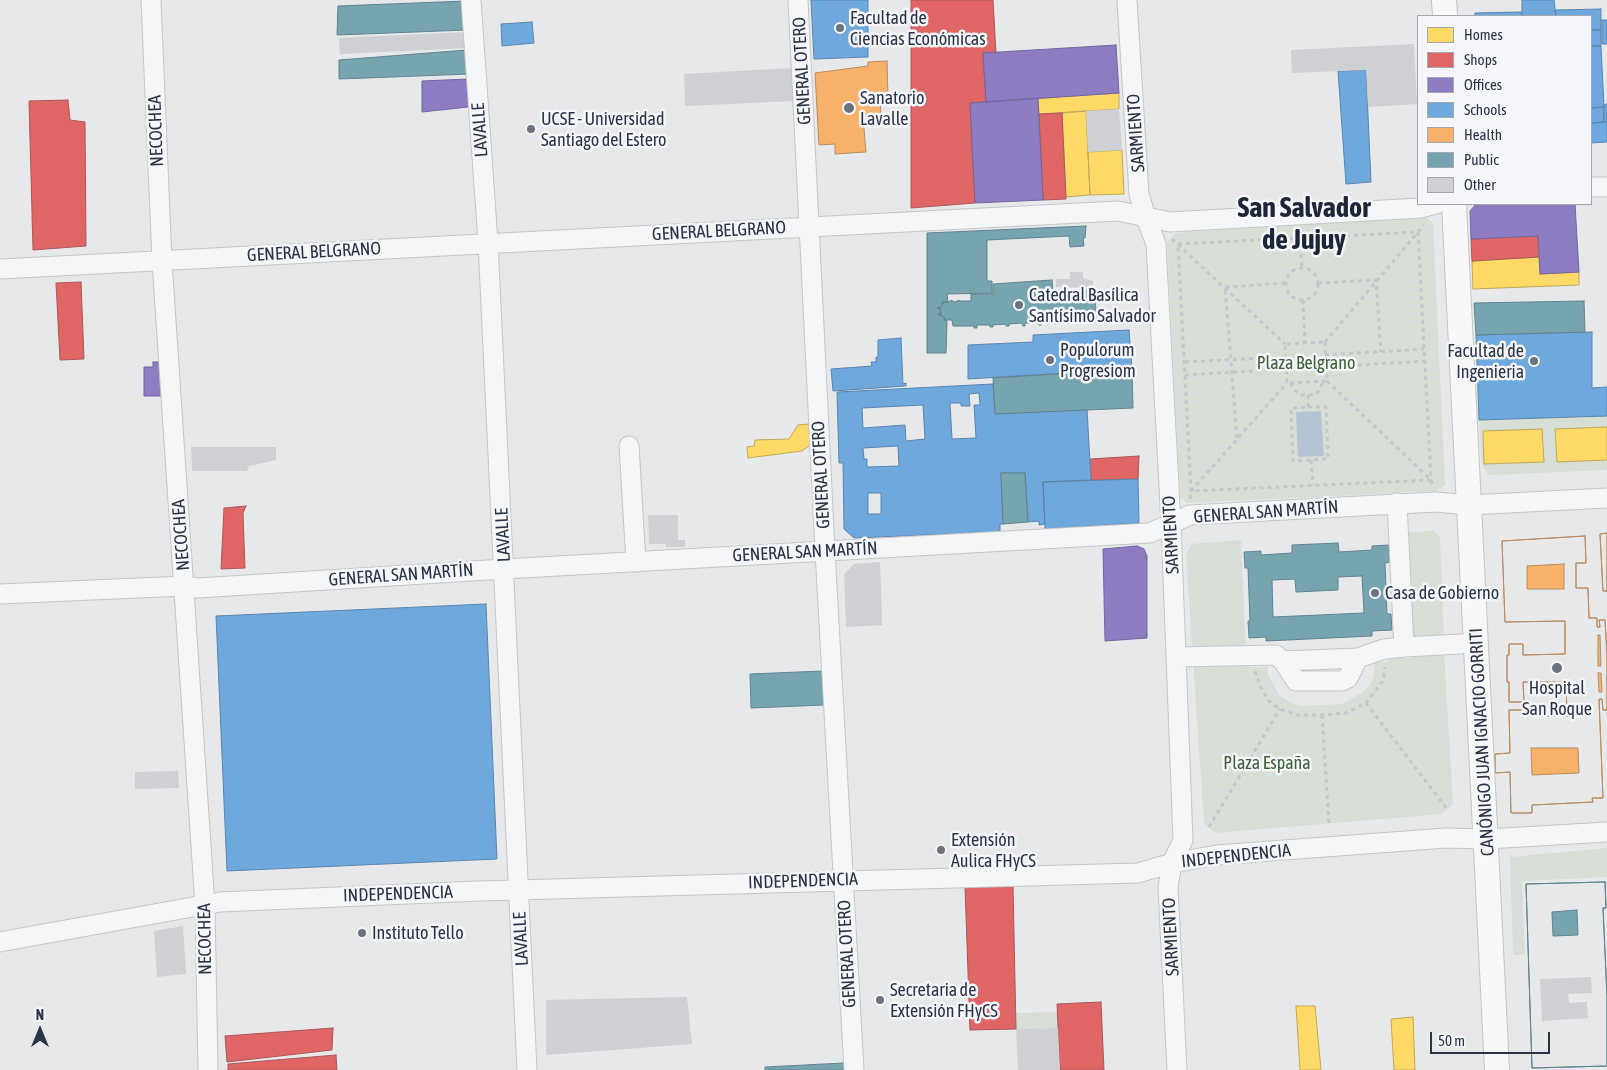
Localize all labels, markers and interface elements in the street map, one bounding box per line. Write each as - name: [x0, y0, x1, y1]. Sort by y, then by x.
- place label: Facultad de Ciencias Económicas: [850, 7, 986, 50]
- legend: [1417, 15, 1592, 205]
- street label: GENERAL OTERO: [788, 17, 816, 125]
- marker: Facultad de Ciencias Económicas: [834, 22, 846, 34]
- text: Homes: [1464, 26, 1503, 43]
- text: Shops: [1464, 51, 1497, 68]
- text: Offices: [1464, 76, 1502, 93]
- place label: Sanatorio Lavalle: [860, 87, 924, 130]
- street label: SARMIENTO: [1122, 93, 1150, 173]
- street label: NECOCHEA: [144, 95, 168, 167]
- marker: Sanatorio Lavalle: [842, 101, 856, 115]
- text: Schools: [1464, 101, 1507, 118]
- street label: LAVALLE: [467, 102, 493, 158]
- place label: UCSE - Universidad Santiago del Estero: [541, 108, 667, 150]
- marker: UCSE - Universidad Santiago del Estero: [525, 123, 537, 135]
- text: Health: [1464, 126, 1502, 143]
- text: Public: [1464, 151, 1499, 168]
- text: Other: [1464, 176, 1496, 193]
- district label: San Salvador de Jujuy: [1237, 191, 1371, 257]
- street label: GENERAL BELGRANO: [652, 217, 786, 245]
- street label: GENERAL BELGRANO: [247, 238, 381, 266]
- place label: Catedral Basílica Santísimo Salvador: [1029, 284, 1156, 326]
- marker: Catedral Basílica Santísimo Salvador: [1013, 299, 1025, 311]
- place label: Populorum Progresiom: [1060, 339, 1136, 382]
- place label: Facultad de Ingenieria: [1447, 340, 1524, 382]
- park label: Plaza Belgrano: [1257, 352, 1355, 374]
- marker: Populorum Progresiom: [1044, 354, 1056, 366]
- marker: Facultad de Ingenieria: [1528, 355, 1540, 367]
- street label: GENERAL OTERO: [807, 421, 835, 529]
- street label: SARMIENTO: [1158, 495, 1184, 575]
- street label: GENERAL SAN MARTÍN: [1193, 496, 1339, 528]
- street label: NECOCHEA: [168, 499, 194, 571]
- street label: LAVALLE: [491, 507, 515, 563]
- street label: GENERAL SAN MARTÍN: [732, 537, 878, 567]
- street label: GENERAL SAN MARTÍN: [328, 559, 474, 591]
- place label: Casa de Gobierno: [1385, 582, 1499, 604]
- marker: Casa de Gobierno: [1369, 587, 1381, 599]
- street label: CANÓNIGO JUAN IGNACIO GORRITI: [1465, 627, 1499, 857]
- marker: Hospital San Roque: [1550, 661, 1564, 675]
- place label: Hospital San Roque: [1522, 677, 1592, 720]
- park label: Plaza España: [1223, 752, 1311, 774]
- place label: Extensión Aulica FHyCS: [951, 829, 1036, 872]
- street label: INDEPENDENCIA: [1180, 840, 1292, 872]
- marker: Extensión Aulica FHyCS: [935, 844, 947, 856]
- street label: INDEPENDENCIA: [748, 868, 858, 894]
- street label: INDEPENDENCIA: [343, 881, 453, 907]
- street label: SARMIENTO: [1158, 897, 1184, 977]
- street label: GENERAL OTERO: [833, 900, 861, 1008]
- street label: NECOCHEA: [194, 903, 216, 975]
- street label: LAVALLE: [509, 911, 533, 967]
- place label: Instituto Tello: [372, 922, 464, 944]
- marker: Instituto Tello: [356, 927, 368, 939]
- place label: Secretaria de Extensión FHyCS: [890, 979, 998, 1022]
- marker: Secretaria de Extensión FHyCS: [874, 994, 886, 1006]
- north arrow: [15, 1005, 65, 1055]
- text: N: [36, 1007, 44, 1023]
- scale bar: [1432, 1022, 1552, 1054]
- text: 50 m: [1438, 1032, 1465, 1049]

